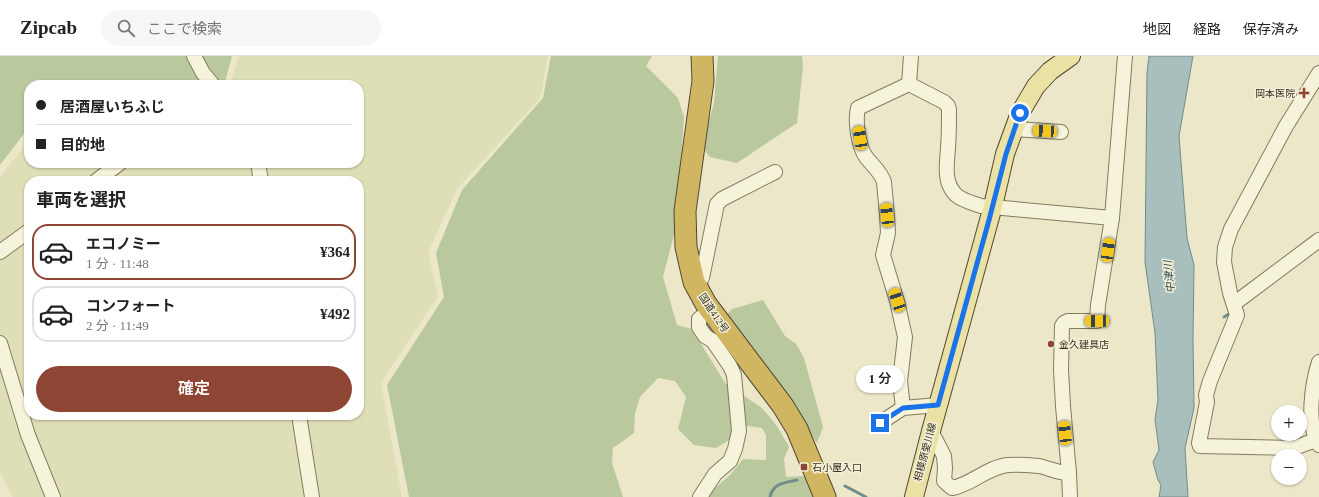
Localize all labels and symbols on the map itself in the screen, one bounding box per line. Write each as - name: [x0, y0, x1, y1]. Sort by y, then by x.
- marker: 岡本医院: [1298, 87, 1310, 99]
- place label: 岡本医院: [1255, 88, 1295, 99]
- route start: [1011, 104, 1029, 122]
- car: [1033, 124, 1057, 138]
- car: [852, 125, 868, 151]
- car: [880, 202, 894, 228]
- car: [1100, 237, 1116, 263]
- water label: 中津川: [1161, 259, 1176, 294]
- car: [888, 287, 906, 313]
- street label: 国道412号: [697, 291, 731, 335]
- car: [1085, 315, 1109, 327]
- marker: 金久建具店: [1046, 339, 1056, 349]
- place label: 金久建具店: [1059, 339, 1109, 350]
- callout: 1 分: [856, 365, 904, 393]
- route end: [871, 414, 889, 432]
- car: [1058, 420, 1072, 446]
- street label: 相模原愛川線: [912, 422, 938, 482]
- marker: 石小屋入口: [799, 462, 809, 472]
- place label: 石小屋入口: [812, 462, 862, 473]

